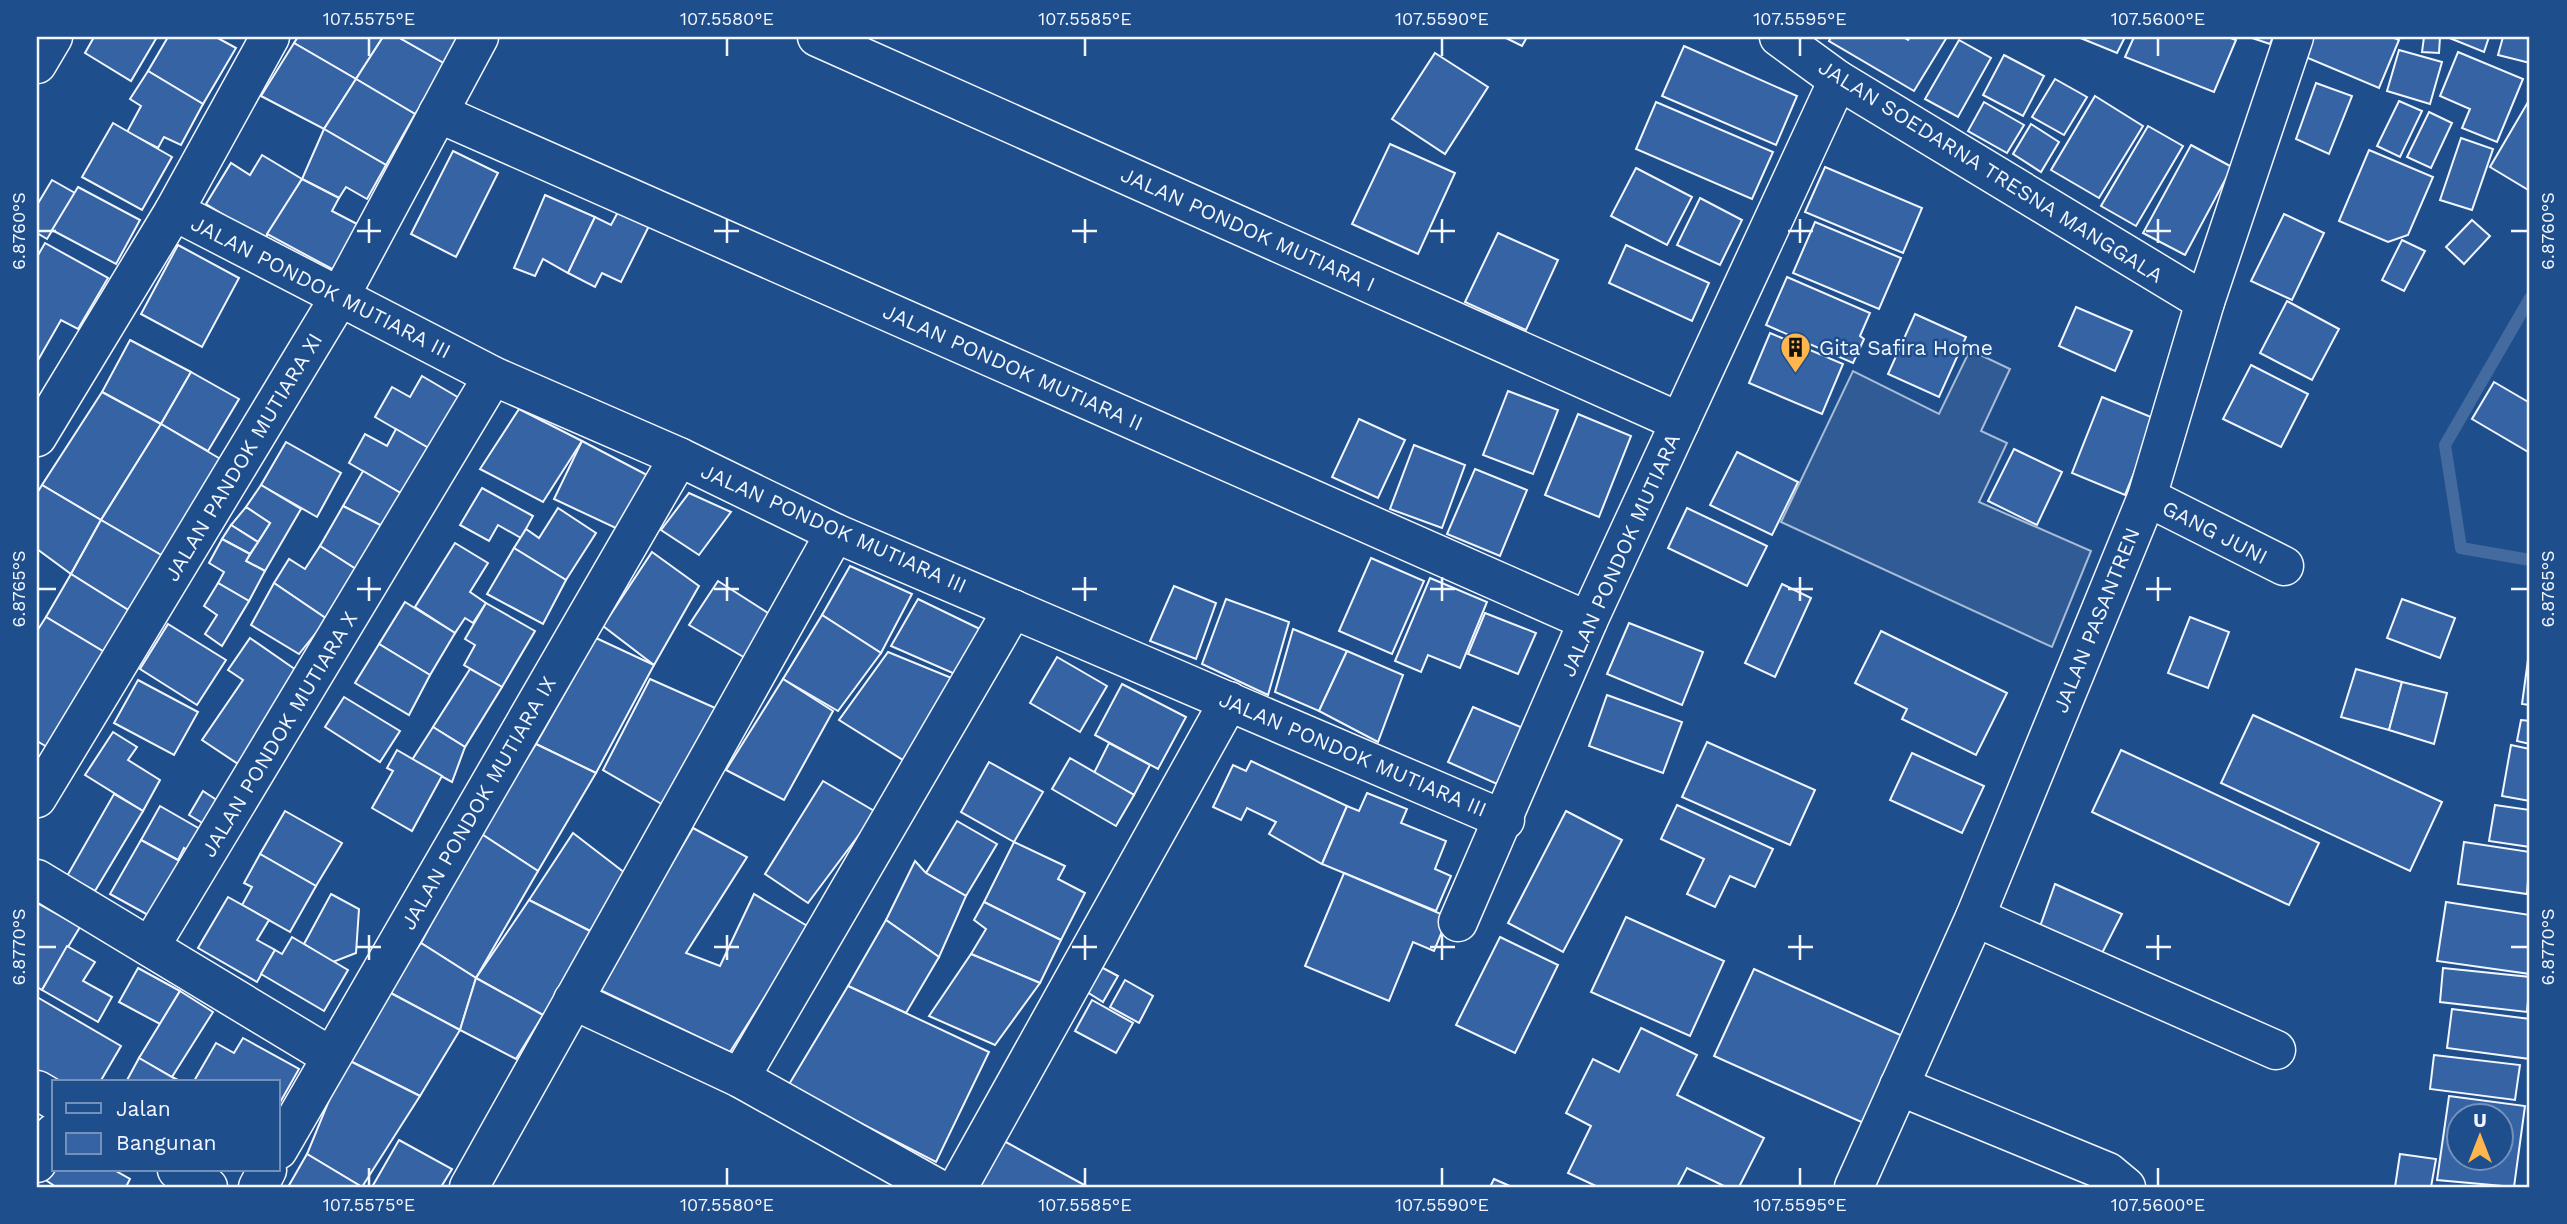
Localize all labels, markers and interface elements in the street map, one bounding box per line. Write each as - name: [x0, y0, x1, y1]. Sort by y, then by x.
- text: 107.5575°E: [323, 8, 415, 29]
- text: 107.5580°E: [680, 8, 774, 29]
- text: 107.5585°E: [1038, 8, 1132, 29]
- text: 107.5590°E: [1395, 8, 1489, 29]
- text: 107.5595°E: [1753, 8, 1847, 29]
- text: 107.5600°E: [2111, 8, 2205, 29]
- street label: JALAN SOEDARNA TRESNA MANGGALA: [1814, 54, 2168, 288]
- street label: JALAN PONDOK MUTIARA I: [1117, 162, 1379, 296]
- text: 6.8760°S: [8, 192, 29, 270]
- text: 6.8760°S: [2537, 192, 2558, 270]
- street label: JALAN PONDOK MUTIARA III: [187, 210, 455, 364]
- street label: JALAN PONDOK MUTIARA II: [879, 298, 1147, 436]
- street label: JALAN PANDOK MUTIARA XI: [159, 328, 327, 586]
- building icon: Gita Safira Home: [1779, 330, 1813, 374]
- place label: Gita Safira Home: [1819, 335, 1993, 360]
- street label: JALAN PONDOK MUTIARA: [1555, 430, 1685, 680]
- street label: JALAN PONDOK MUTIARA III: [697, 458, 971, 598]
- street label: GANG JUNI: [2158, 495, 2272, 569]
- street label: JALAN PASANTREN: [2047, 524, 2145, 716]
- text: 6.8765°S: [8, 550, 29, 628]
- text: 6.8765°S: [2537, 550, 2558, 628]
- street label: JALAN PONDOK MUTIARA X: [196, 607, 362, 861]
- street label: JALAN PONDOK MUTIARA IX: [395, 672, 561, 934]
- street label: JALAN PONDOK MUTIARA III: [1216, 686, 1490, 822]
- text: 6.8770°S: [8, 909, 29, 985]
- text: 6.8770°S: [2537, 909, 2558, 985]
- legend: [52, 1080, 280, 1172]
- text: Jalan: [116, 1096, 171, 1121]
- north arrow: [2444, 1102, 2514, 1172]
- text: U: [2473, 1109, 2487, 1132]
- text: Bangunan: [116, 1130, 217, 1155]
- text: 107.5575°E: [323, 1194, 415, 1215]
- text: 107.5580°E: [680, 1194, 774, 1215]
- text: 107.5585°E: [1038, 1194, 1132, 1215]
- text: 107.5590°E: [1395, 1194, 1489, 1215]
- text: 107.5595°E: [1753, 1194, 1847, 1215]
- text: 107.5600°E: [2111, 1194, 2205, 1215]

